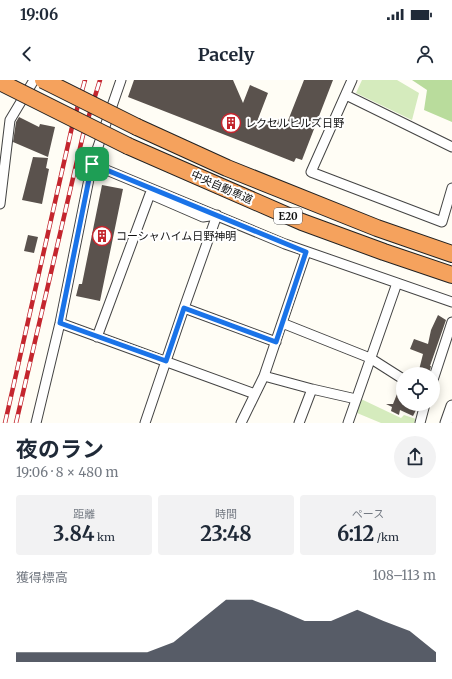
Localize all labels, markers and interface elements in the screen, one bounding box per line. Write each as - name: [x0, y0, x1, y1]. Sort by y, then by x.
- text: 19:06: [20, 5, 58, 24]
- icon: back: [16, 43, 38, 65]
- text: Pacely: [198, 43, 254, 66]
- icon: person: [414, 43, 436, 65]
- building icon: レクセルヒルズ日野: [220, 112, 242, 134]
- place label: レクセルヒルズ日野: [245, 116, 344, 130]
- pin: [75, 147, 109, 181]
- icon: arrive: [81, 153, 103, 175]
- street label: 中央自動車道: [189, 167, 255, 207]
- road number: E20: [274, 208, 302, 224]
- building icon: コーシャハイム日野神明: [91, 225, 113, 247]
- place label: コーシャハイム日野神明: [116, 229, 236, 243]
- map controls: [396, 367, 440, 411]
- button: locate: [396, 367, 440, 411]
- text: 夜のラン: [16, 435, 104, 463]
- button: share: [394, 436, 436, 478]
- text: 19:06 · 8 × 480 m: [16, 464, 118, 481]
- text: 距離: [73, 507, 95, 521]
- text: 時間: [215, 507, 237, 521]
- text: ペース: [352, 507, 384, 521]
- text: 3.84: [53, 521, 95, 546]
- text: 23:48: [200, 521, 252, 546]
- text: 6:12: [337, 521, 374, 546]
- text: km: [95, 530, 115, 544]
- text: /km: [374, 530, 399, 544]
- text: 108–113 m: [372, 567, 436, 584]
- text: 獲得標高: [16, 569, 68, 586]

